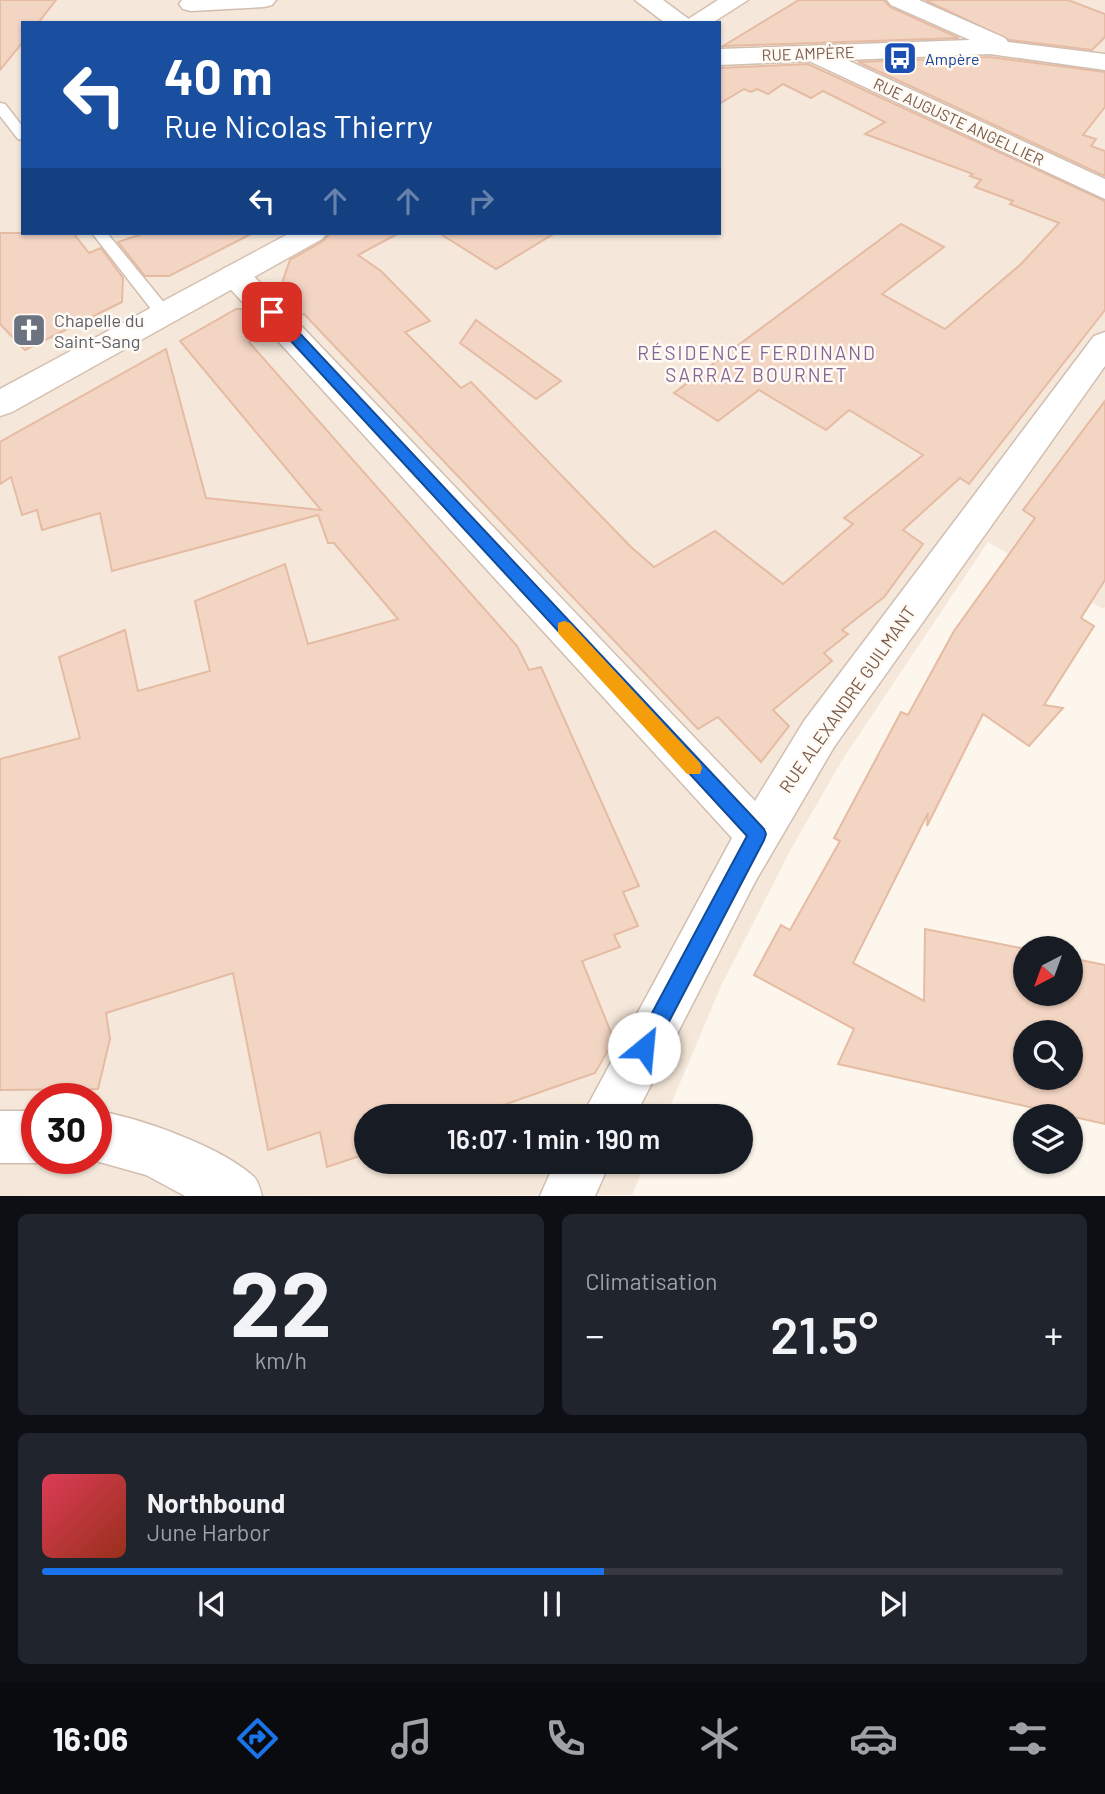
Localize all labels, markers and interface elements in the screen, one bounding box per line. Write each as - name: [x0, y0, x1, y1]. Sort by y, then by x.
- bus stop icon: Ampère: [881, 39, 919, 77]
- street label: RUE AMPÈRE: [761, 42, 855, 64]
- text: 40 m: [164, 46, 272, 105]
- icon: left: [49, 49, 140, 140]
- place label: Ampère: [925, 49, 979, 68]
- street label: RUE AUGUSTE ANGELLIER: [871, 73, 1047, 169]
- text: Rue Nicolas Thierry: [164, 106, 433, 144]
- icon: left: [243, 182, 281, 220]
- icon: ahead: [316, 182, 354, 220]
- icon: ahead: [389, 182, 427, 220]
- icon: right: [462, 182, 500, 220]
- pin: [242, 282, 302, 342]
- icon: arrive: [253, 293, 291, 331]
- place label: Chapelle du Saint-Sang: [54, 309, 144, 352]
- church icon: Chapelle du Saint-Sang: [10, 311, 48, 349]
- district label: RÉSIDENCE FERDINAND SARRAZ BOURNET: [637, 341, 877, 386]
- street label: RUE ALEXANDRE GUILMANT: [774, 601, 920, 797]
- north arrow: [1013, 936, 1083, 1006]
- map controls: [1013, 936, 1083, 1174]
- position arrow: [607, 1011, 681, 1085]
- button: search: [1013, 1020, 1083, 1090]
- speed limit sign: 30: [21, 1083, 112, 1174]
- button: layers: [1013, 1104, 1083, 1174]
- text: 16:07 · 1 min · 190 m: [447, 1123, 660, 1154]
- text: 22: [230, 1246, 332, 1355]
- text: Climatisation: [586, 1267, 717, 1295]
- text: 21.5°: [770, 1302, 878, 1364]
- text: −: [586, 1311, 605, 1357]
- text: +: [1044, 1311, 1063, 1357]
- text: km/h: [255, 1346, 307, 1374]
- text: Northbound: [147, 1487, 285, 1518]
- text: June Harbor: [147, 1518, 270, 1546]
- icon: previous: [193, 1585, 231, 1623]
- icon: pause: [533, 1585, 571, 1623]
- icon: next: [874, 1585, 912, 1623]
- icon: directions: [233, 1714, 282, 1763]
- icon: music: [387, 1714, 436, 1763]
- icon: phone: [541, 1714, 590, 1763]
- icon: climate: [695, 1714, 744, 1763]
- icon: car: [849, 1714, 898, 1763]
- icon: filters: [1003, 1714, 1052, 1763]
- text: 16:06: [53, 1719, 128, 1757]

